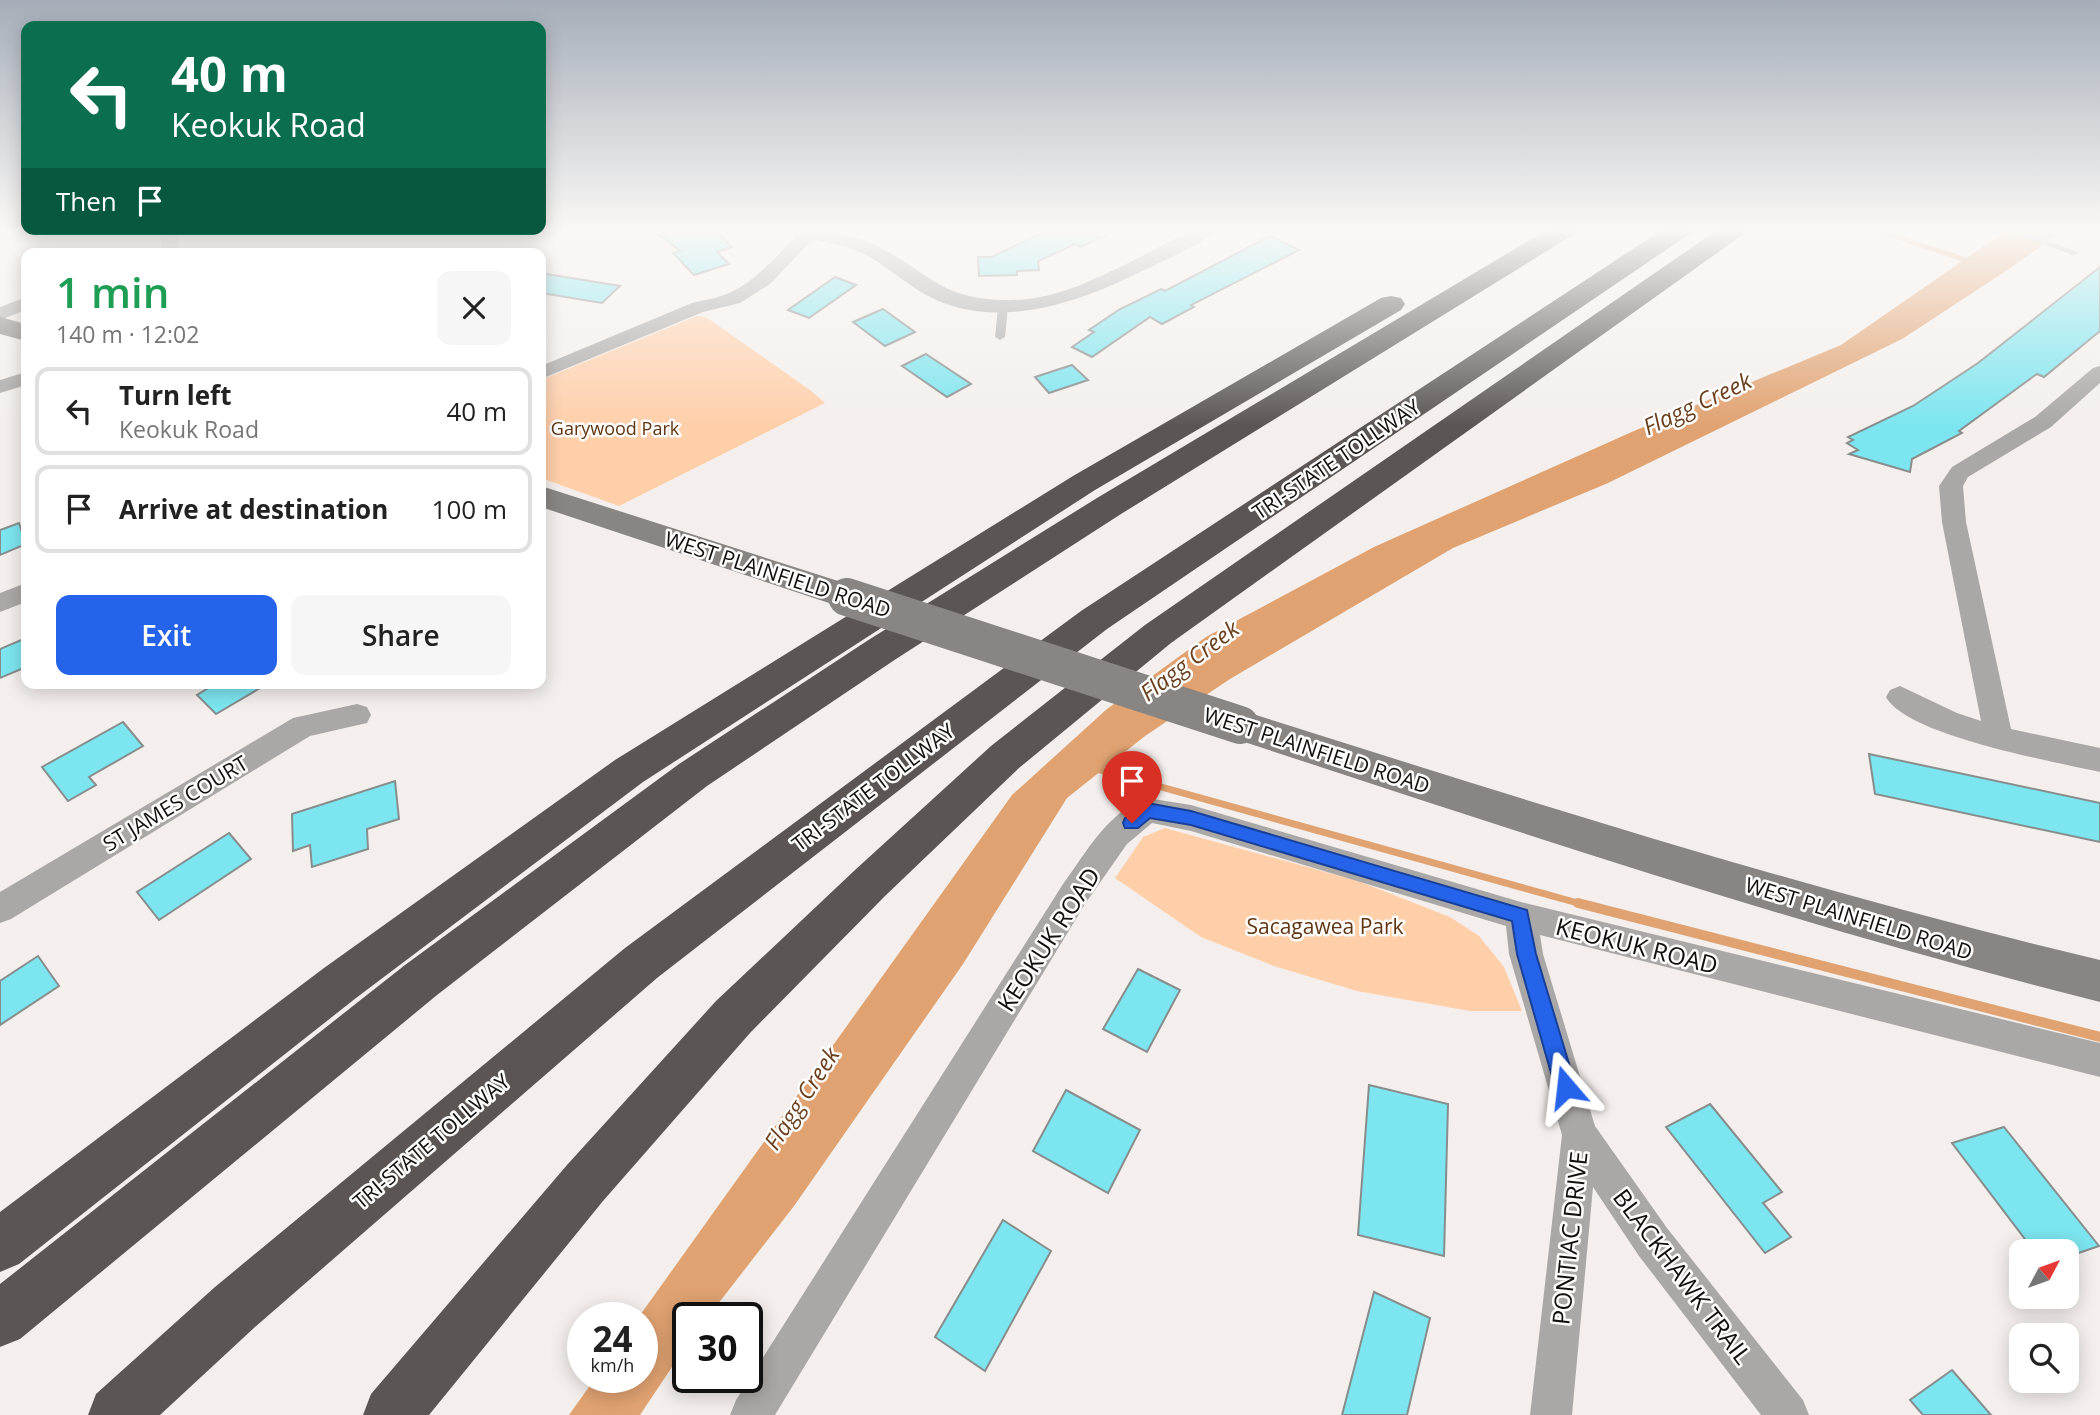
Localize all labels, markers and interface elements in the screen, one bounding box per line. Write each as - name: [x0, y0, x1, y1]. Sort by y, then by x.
- text: 40 m: [171, 40, 288, 106]
- icon: left: [56, 49, 147, 140]
- text: Keokuk Road: [171, 103, 366, 146]
- icon: arrive: [131, 182, 169, 220]
- text: Then: [56, 183, 117, 219]
- text: 1 min: [56, 263, 169, 320]
- button: close: [437, 271, 511, 345]
- text: 140 m · 12:02: [56, 318, 199, 350]
- water label: Flagg Creek: [1637, 364, 1757, 442]
- text: Turn left: [119, 377, 231, 413]
- icon: left: [60, 392, 98, 430]
- street label: TRI-STATE TOLLWAY: [1247, 392, 1425, 526]
- text: 40 m: [446, 393, 507, 429]
- text: Keokuk Road: [119, 413, 259, 445]
- park label: Garywood Park: [551, 416, 680, 440]
- icon: arrive: [60, 490, 98, 528]
- text: Arrive at destination: [119, 491, 388, 527]
- text: 100 m: [432, 491, 507, 527]
- street label: WEST PLAINFIELD ROAD: [661, 524, 895, 624]
- button: Exit: [56, 595, 277, 675]
- button: Share: [291, 595, 511, 675]
- water label: Flagg Creek: [1133, 612, 1246, 708]
- street label: WEST PLAINFIELD ROAD: [1200, 700, 1434, 800]
- street label: TRI-STATE TOLLWAY: [786, 717, 960, 857]
- street label: ST JAMES COURT: [97, 748, 253, 857]
- pin: [1102, 751, 1162, 823]
- icon: arrive: [1113, 762, 1151, 800]
- street label: KEOKUK ROAD: [989, 860, 1107, 1018]
- street label: WEST PLAINFIELD ROAD: [1742, 870, 1976, 966]
- street label: KEOKUK ROAD: [1553, 909, 1721, 981]
- park label: Sacagawea Park: [1246, 912, 1404, 940]
- water label: Flagg Creek: [756, 1040, 847, 1156]
- position arrow: [1529, 1050, 1603, 1124]
- street label: TRI-STATE TOLLWAY: [347, 1067, 515, 1215]
- street label: PONTIAC DRIVE: [1543, 1150, 1595, 1326]
- street label: BLACKHAWK TRAIL: [1606, 1182, 1760, 1370]
- north arrow: [2009, 1239, 2079, 1309]
- map controls: [2009, 1239, 2079, 1393]
- speed limit sign: 30: [672, 1302, 763, 1393]
- text: 24: [592, 1315, 633, 1362]
- button: search: [2009, 1323, 2079, 1393]
- text: km/h: [591, 1353, 634, 1377]

